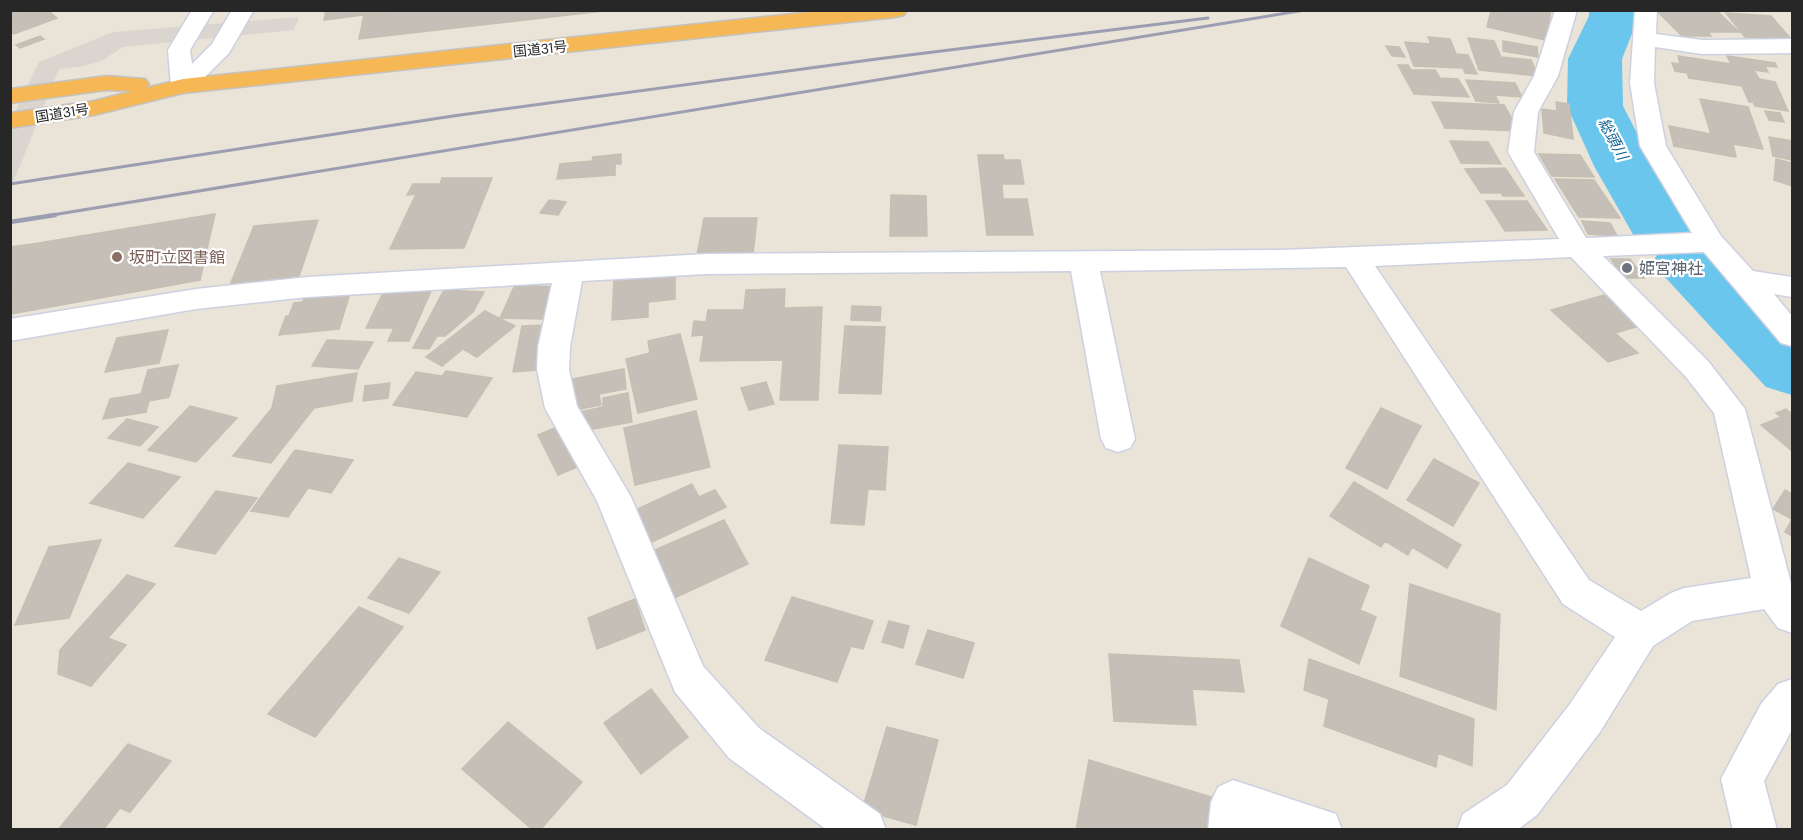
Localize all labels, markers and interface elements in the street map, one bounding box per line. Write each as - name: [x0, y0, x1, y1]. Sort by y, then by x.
- street label: 国道31号: [512, 37, 568, 61]
- street label: 国道31号: [34, 100, 90, 126]
- water label: 総頭川: [1594, 114, 1633, 165]
- place label: 坂町立図書館: [129, 247, 225, 268]
- marker: 坂町立図書館: [110, 250, 124, 264]
- place label: 姫宮神社: [1639, 258, 1703, 279]
- marker: 姫宮神社: [1620, 261, 1634, 275]

